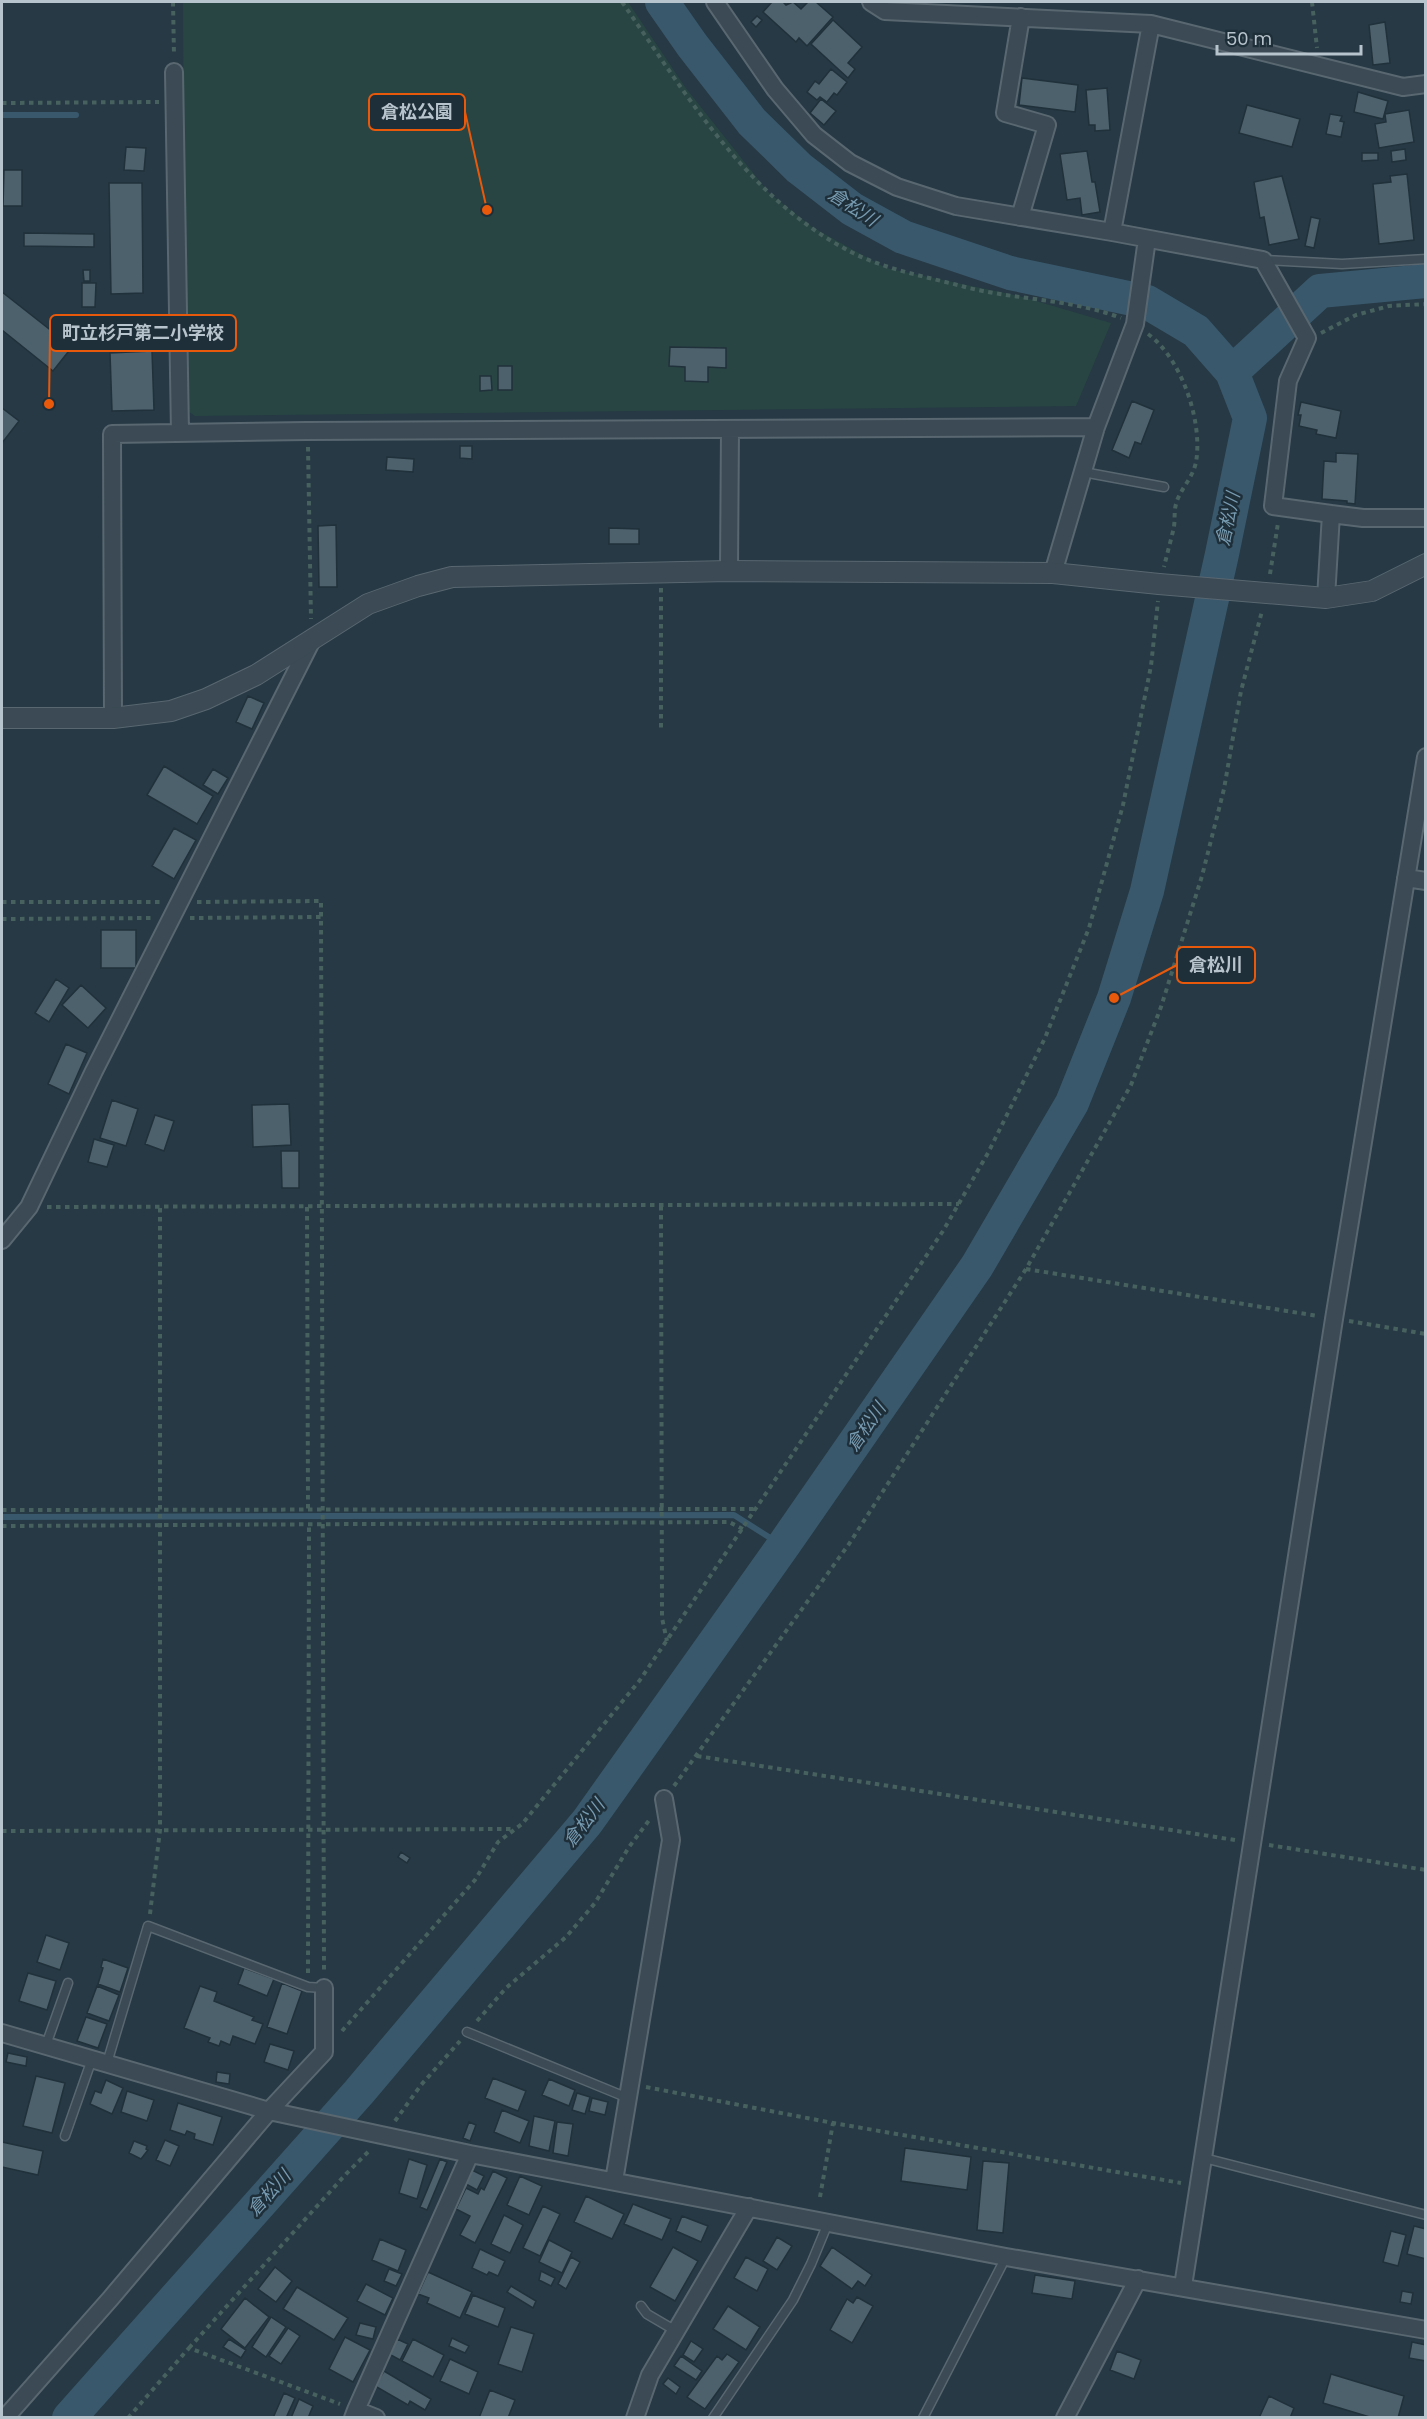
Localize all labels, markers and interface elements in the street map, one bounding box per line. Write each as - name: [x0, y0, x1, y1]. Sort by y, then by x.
- scale bar: [1217, 18, 1361, 56]
- text: 50 m: [1226, 26, 1272, 51]
- callout: 倉松公園: [369, 94, 465, 130]
- text: 倉松公園: [381, 99, 453, 124]
- water label: 倉松川: [824, 181, 884, 233]
- callout: 町立杉戸第二小学校: [50, 315, 236, 351]
- text: 町立杉戸第二小学校: [62, 320, 224, 345]
- water label: 倉松川: [1210, 488, 1246, 548]
- callout: 倉松川: [1177, 947, 1255, 983]
- text: 倉松川: [1189, 952, 1243, 977]
- water label: 倉松川: [840, 1396, 892, 1456]
- water label: 倉松川: [557, 1792, 611, 1852]
- water label: 倉松川: [241, 2163, 297, 2221]

